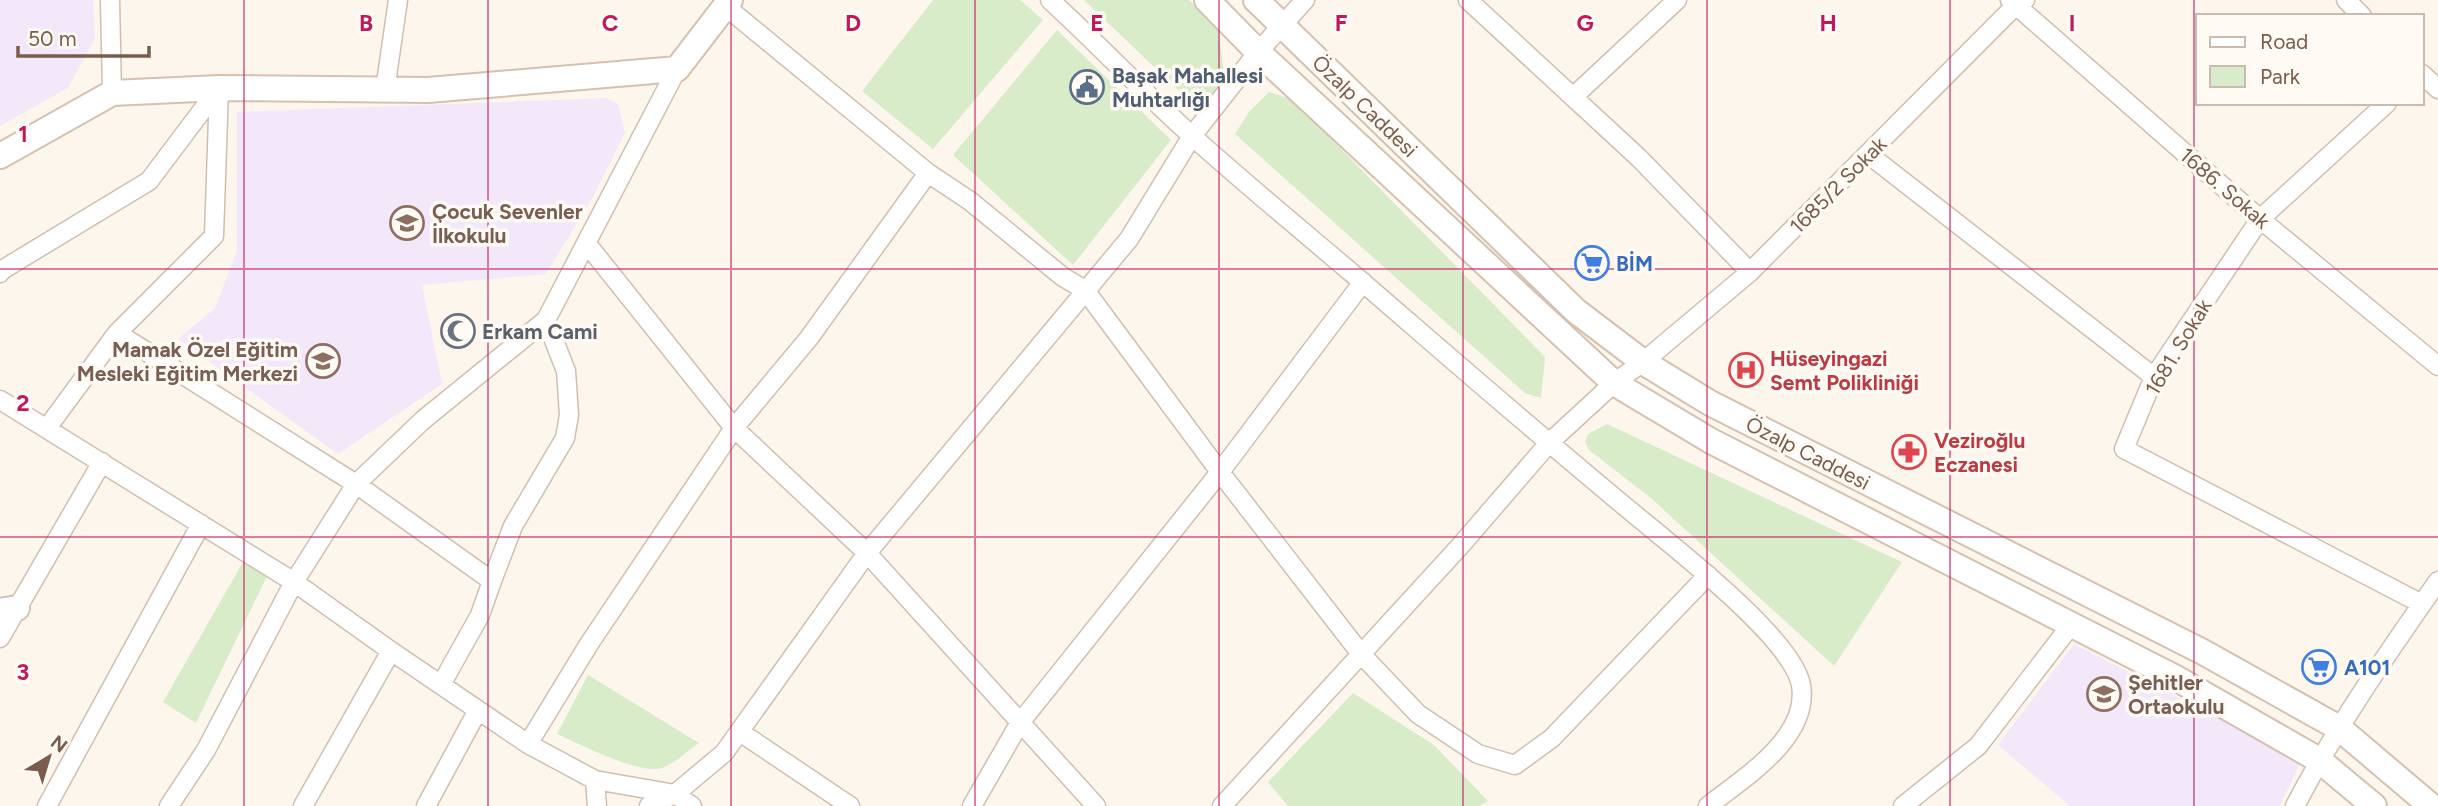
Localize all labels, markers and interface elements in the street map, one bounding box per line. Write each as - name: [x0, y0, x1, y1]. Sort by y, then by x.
- text: B: [359, 9, 373, 37]
- text: C: [602, 9, 619, 37]
- text: D: [845, 9, 861, 37]
- text: E: [1090, 9, 1104, 37]
- text: F: [1335, 9, 1348, 37]
- text: G: [1576, 9, 1594, 37]
- text: H: [1819, 9, 1837, 37]
- text: I: [2069, 9, 2075, 37]
- scale bar: [18, 14, 149, 58]
- legend: [2196, 14, 2424, 105]
- text: 50 m: [28, 26, 77, 51]
- text: Road: [2260, 29, 2308, 54]
- street label: Özalp Caddesi: [1307, 50, 1423, 162]
- place label: Başak Mahallesi Muhtarlığı: [1112, 63, 1263, 112]
- text: Park: [2260, 64, 2301, 89]
- public building icon: Başak Mahallesi Muhtarlığı: [1068, 68, 1106, 106]
- text: 1: [18, 120, 28, 148]
- street label: 1685/2 Sokak: [1784, 131, 1892, 239]
- street label: 1686. Sokak: [2175, 142, 2276, 234]
- place label: Çocuk Sevenler İlkokulu: [432, 199, 583, 248]
- school or university icon: Çocuk Sevenler İlkokulu: [388, 204, 426, 242]
- supermarket icon: BİM: [1573, 244, 1611, 282]
- place label: BİM: [1616, 251, 1653, 276]
- street label: 1681. Sokak: [2140, 294, 2217, 400]
- mosque icon: Erkam Cami: [439, 312, 477, 350]
- place label: Erkam Cami: [482, 319, 598, 344]
- place label: Mamak Özel Eğitim Mesleki Eğitim Merkezi: [77, 337, 298, 386]
- school or university icon: Mamak Özel Eğitim Mesleki Eğitim Merkezi: [304, 342, 342, 380]
- place label: Hüseyingazi Semt Polikliniği: [1770, 346, 1919, 395]
- hospital icon: Hüseyingazi Semt Polikliniği: [1727, 351, 1765, 389]
- text: 2: [16, 389, 30, 417]
- street label: Özalp Caddesi: [1742, 411, 1874, 495]
- place label: Veziroğlu Eczanesi: [1934, 428, 2025, 477]
- pharmacy icon: Veziroğlu Eczanesi: [1890, 433, 1928, 471]
- supermarket icon: A101: [2300, 648, 2338, 686]
- place label: A101: [2344, 655, 2390, 680]
- text: 3: [17, 658, 29, 686]
- place label: Şehitler Ortaokulu: [2128, 670, 2224, 719]
- school or university icon: Şehitler Ortaokulu: [2085, 675, 2123, 713]
- north arrow: [14, 722, 84, 792]
- text: N: [46, 730, 72, 758]

